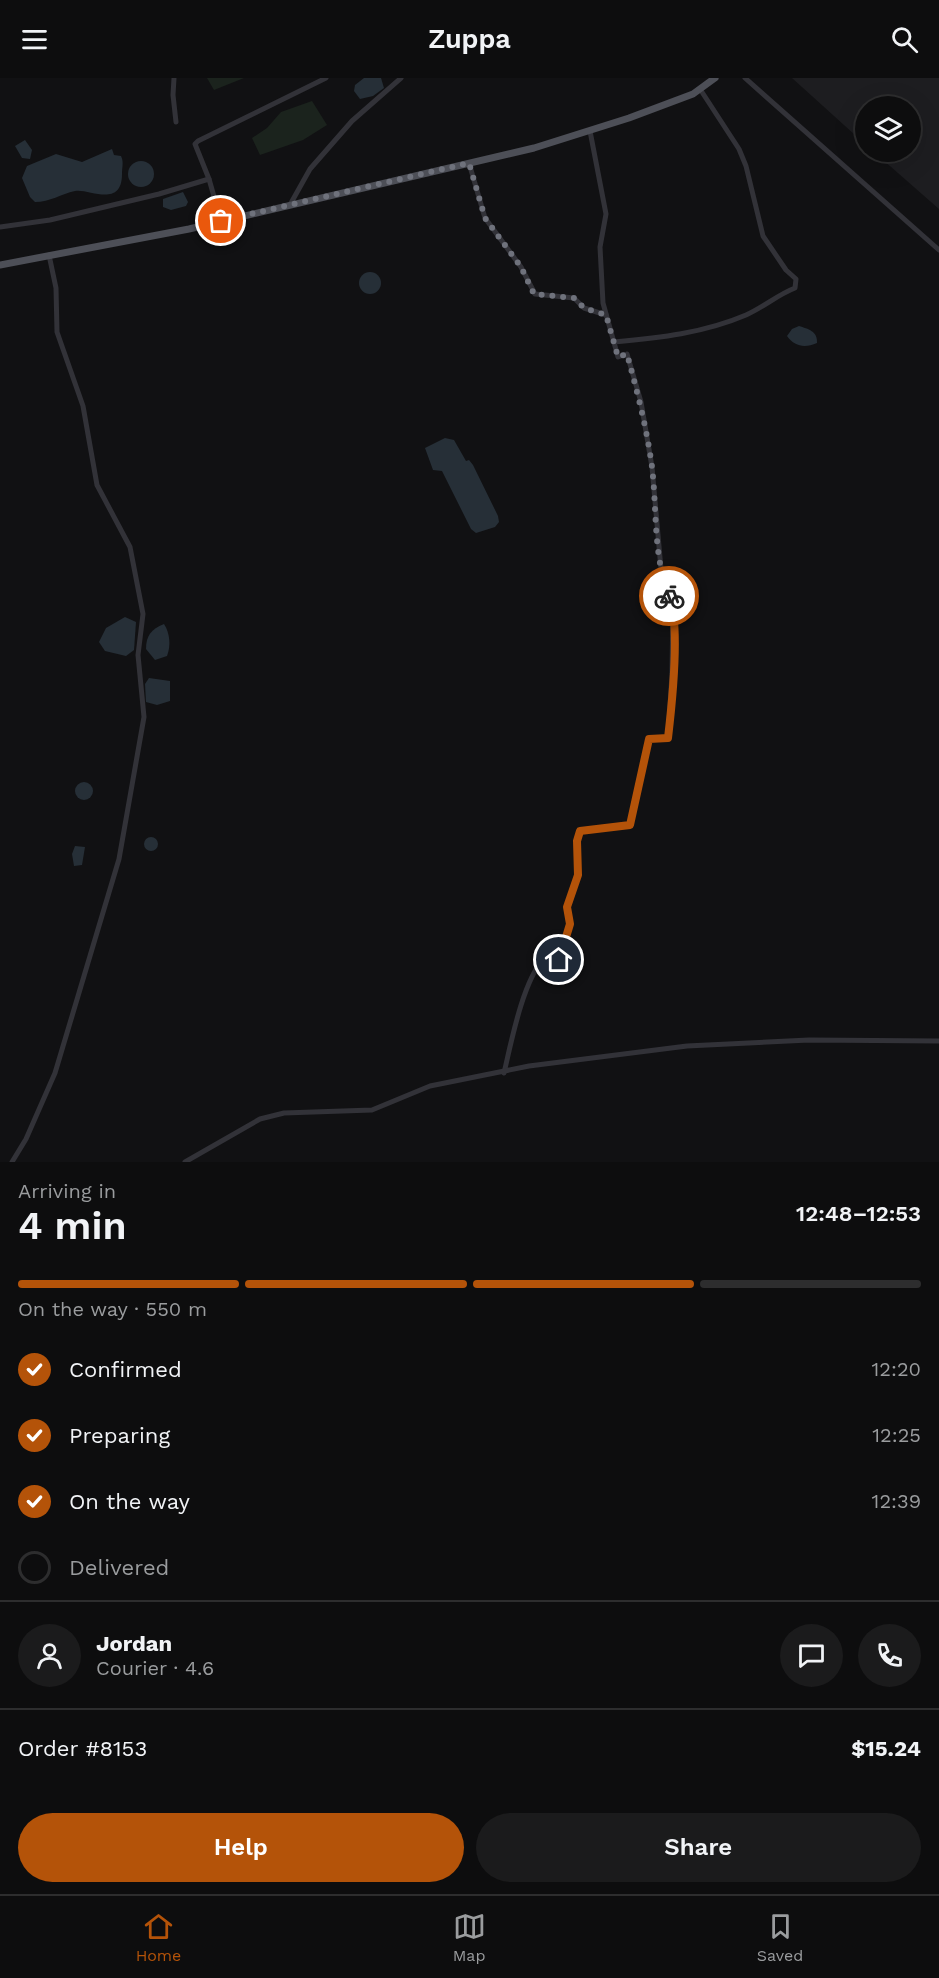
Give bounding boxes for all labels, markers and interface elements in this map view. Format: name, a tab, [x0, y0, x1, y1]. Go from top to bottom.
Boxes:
icon: menu	[18, 23, 51, 56]
text: Zuppa	[428, 23, 511, 55]
icon: search	[888, 23, 921, 56]
map controls	[855, 96, 921, 162]
button: layers	[855, 96, 921, 162]
pin	[195, 195, 246, 246]
icon: bag	[204, 204, 237, 237]
courier	[639, 566, 699, 626]
icon: bike	[653, 580, 686, 613]
pin	[533, 934, 584, 985]
icon: home	[542, 943, 575, 976]
text: Arriving in	[18, 1179, 116, 1203]
text: 12:48–12:53	[796, 1201, 921, 1226]
text: 4 min	[18, 1203, 127, 1248]
text: On the way · 550 m	[18, 1297, 207, 1321]
icon: check	[18, 1353, 51, 1386]
text: Confirmed	[69, 1357, 182, 1382]
text: 12:20	[872, 1357, 921, 1381]
icon: check	[18, 1419, 51, 1452]
text: Preparing	[69, 1423, 170, 1448]
text: 12:25	[872, 1423, 921, 1447]
icon: check	[18, 1485, 51, 1518]
text: On the way	[69, 1489, 190, 1514]
text: 12:39	[872, 1489, 921, 1513]
text: Delivered	[69, 1555, 169, 1580]
button: person	[18, 1624, 81, 1687]
button: chat	[780, 1624, 843, 1687]
button: phone	[858, 1624, 921, 1687]
text: Jordan	[96, 1631, 172, 1656]
text: Courier · 4.6	[96, 1656, 214, 1680]
text: Order #8153	[18, 1736, 147, 1761]
text: $15.24	[851, 1736, 921, 1761]
button: Help	[18, 1813, 464, 1882]
button: Share	[476, 1813, 921, 1882]
tab: Home	[136, 1910, 181, 1965]
tab: Map	[453, 1910, 486, 1965]
tab: Saved	[757, 1910, 803, 1965]

